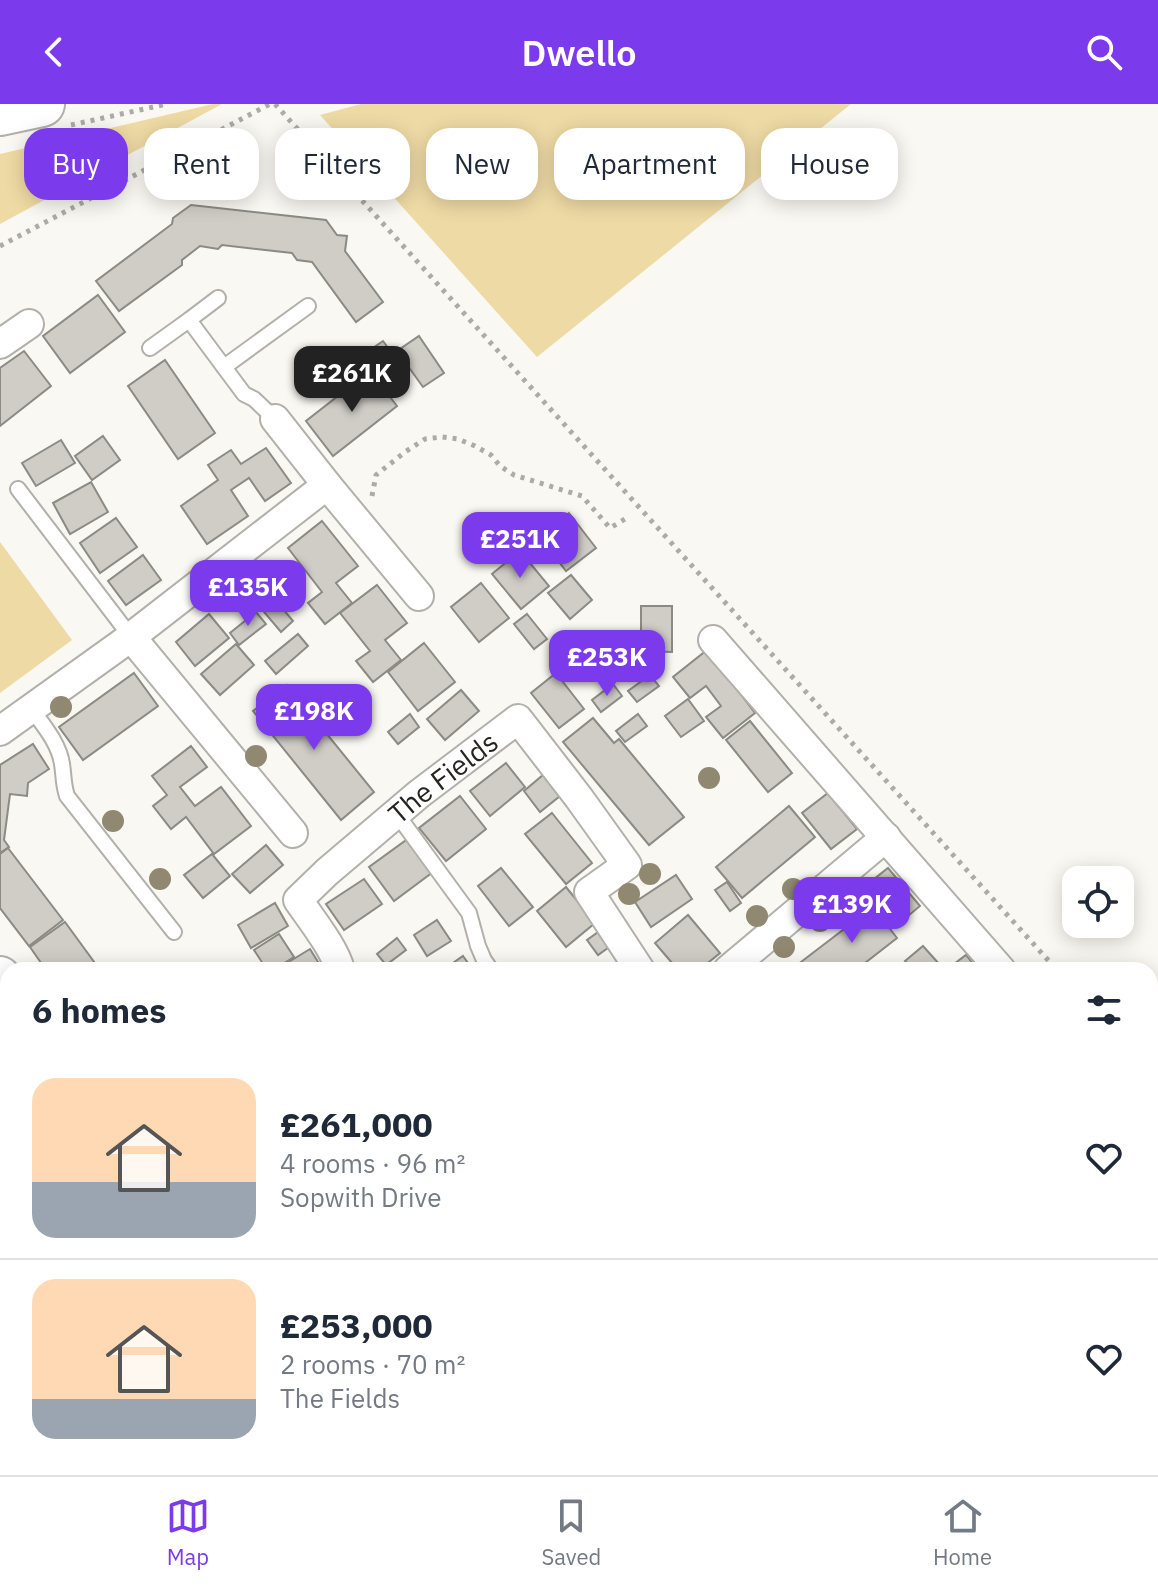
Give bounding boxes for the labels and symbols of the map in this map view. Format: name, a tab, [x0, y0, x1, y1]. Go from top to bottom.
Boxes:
pin: £261K	[296, 346, 408, 414]
pin: £251K	[464, 512, 576, 580]
pin: £135K	[192, 560, 304, 628]
pin: £253K	[551, 630, 663, 698]
pin: £198K	[258, 684, 370, 752]
street label: The Fields	[380, 723, 505, 831]
pin: £139K	[796, 877, 908, 945]

